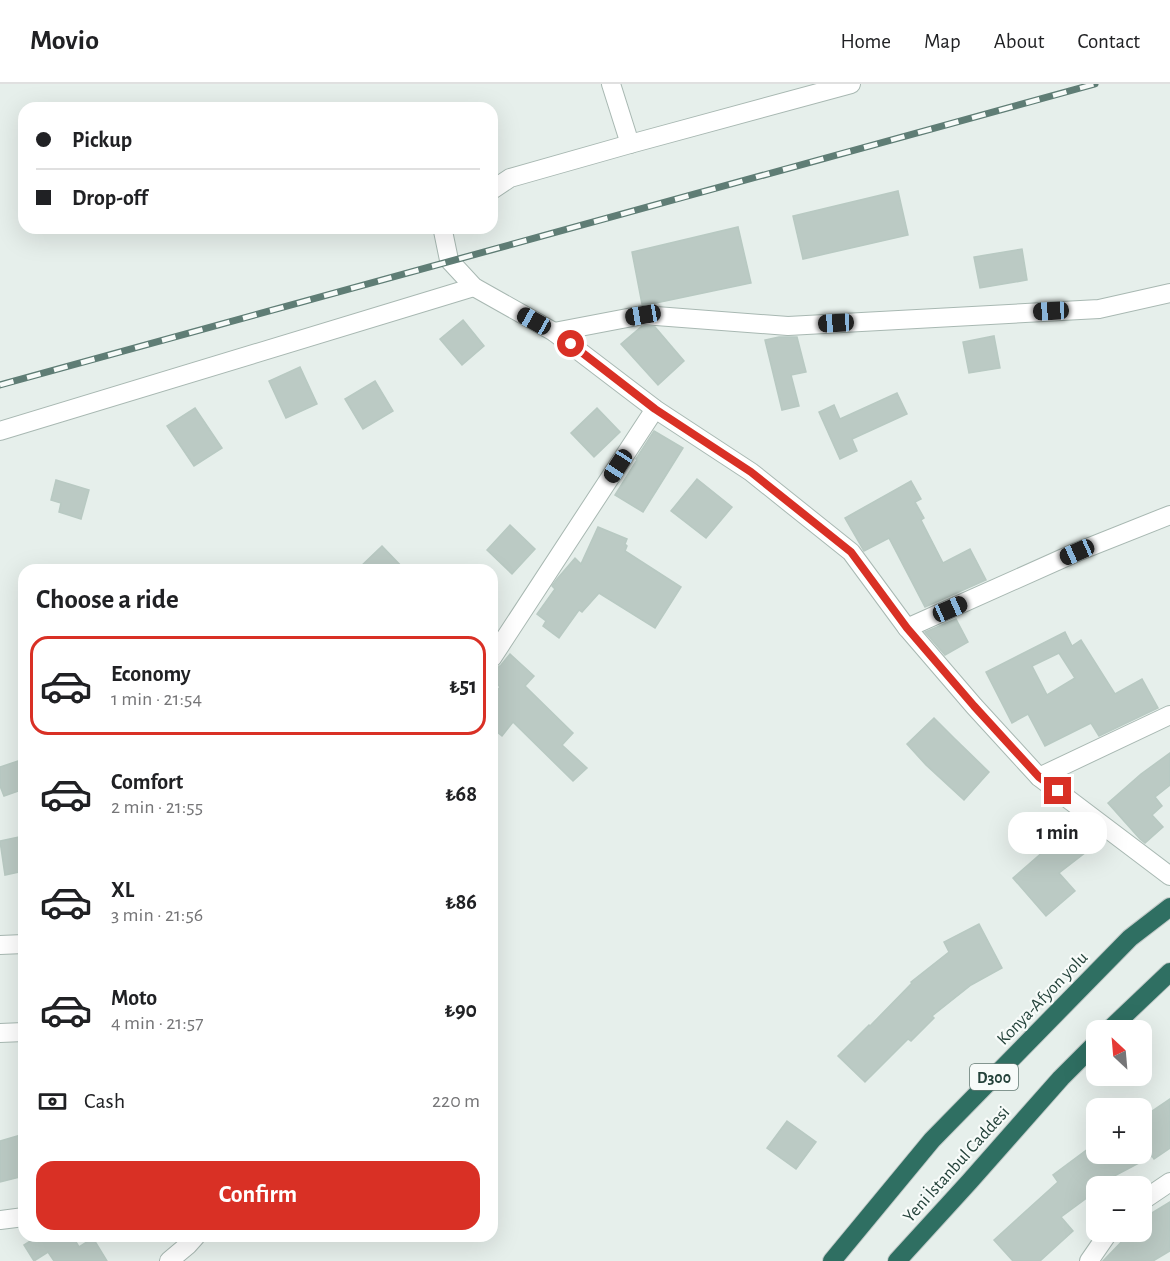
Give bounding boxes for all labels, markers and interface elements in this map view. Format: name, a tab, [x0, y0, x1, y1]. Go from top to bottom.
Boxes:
text: Movio	[30, 27, 99, 55]
text: Home	[840, 31, 891, 52]
text: Map	[924, 31, 961, 52]
text: About	[994, 31, 1044, 52]
text: Contact	[1077, 31, 1140, 52]
text: Pickup	[72, 129, 132, 151]
text: Drop-off	[72, 187, 148, 209]
car	[1033, 301, 1069, 321]
car	[624, 303, 662, 327]
car	[514, 304, 554, 338]
car	[818, 313, 854, 333]
route start	[557, 330, 584, 357]
car	[601, 446, 635, 486]
car	[1057, 536, 1097, 568]
text: Choose a ride	[36, 586, 179, 613]
car	[930, 593, 970, 625]
icon: car	[39, 659, 93, 713]
text: Economy	[111, 663, 191, 685]
text: ₺51	[449, 675, 477, 697]
text: 1 min · 21:54	[111, 689, 202, 709]
icon: car	[39, 767, 93, 821]
text: Comfort	[111, 771, 183, 793]
route end	[1044, 777, 1071, 804]
text: ₺68	[445, 783, 477, 805]
text: 2 min · 21:55	[111, 797, 203, 817]
callout: 1 min	[1008, 812, 1108, 854]
text: 1 min	[1036, 823, 1079, 843]
icon: car	[39, 875, 93, 929]
text: XL	[111, 879, 134, 901]
text: ₺86	[445, 891, 477, 913]
text: 3 min · 21:56	[111, 905, 203, 925]
street label: Konya-Afyon yolu	[994, 949, 1091, 1049]
icon: car	[39, 983, 93, 1037]
text: Moto	[111, 987, 157, 1009]
text: ₺90	[445, 999, 477, 1021]
text: 4 min · 21:57	[111, 1013, 204, 1033]
north arrow	[1086, 1020, 1152, 1086]
map controls	[1086, 1020, 1152, 1242]
road number: D300	[970, 1064, 1018, 1090]
icon: cash	[36, 1085, 69, 1118]
text: Cash	[84, 1090, 125, 1112]
text: 220 m	[432, 1091, 480, 1111]
button: +	[1086, 1098, 1152, 1164]
street label: Yeni İstanbul Caddesi	[899, 1102, 1013, 1226]
button: Confirm	[36, 1161, 480, 1230]
button: −	[1086, 1176, 1152, 1242]

